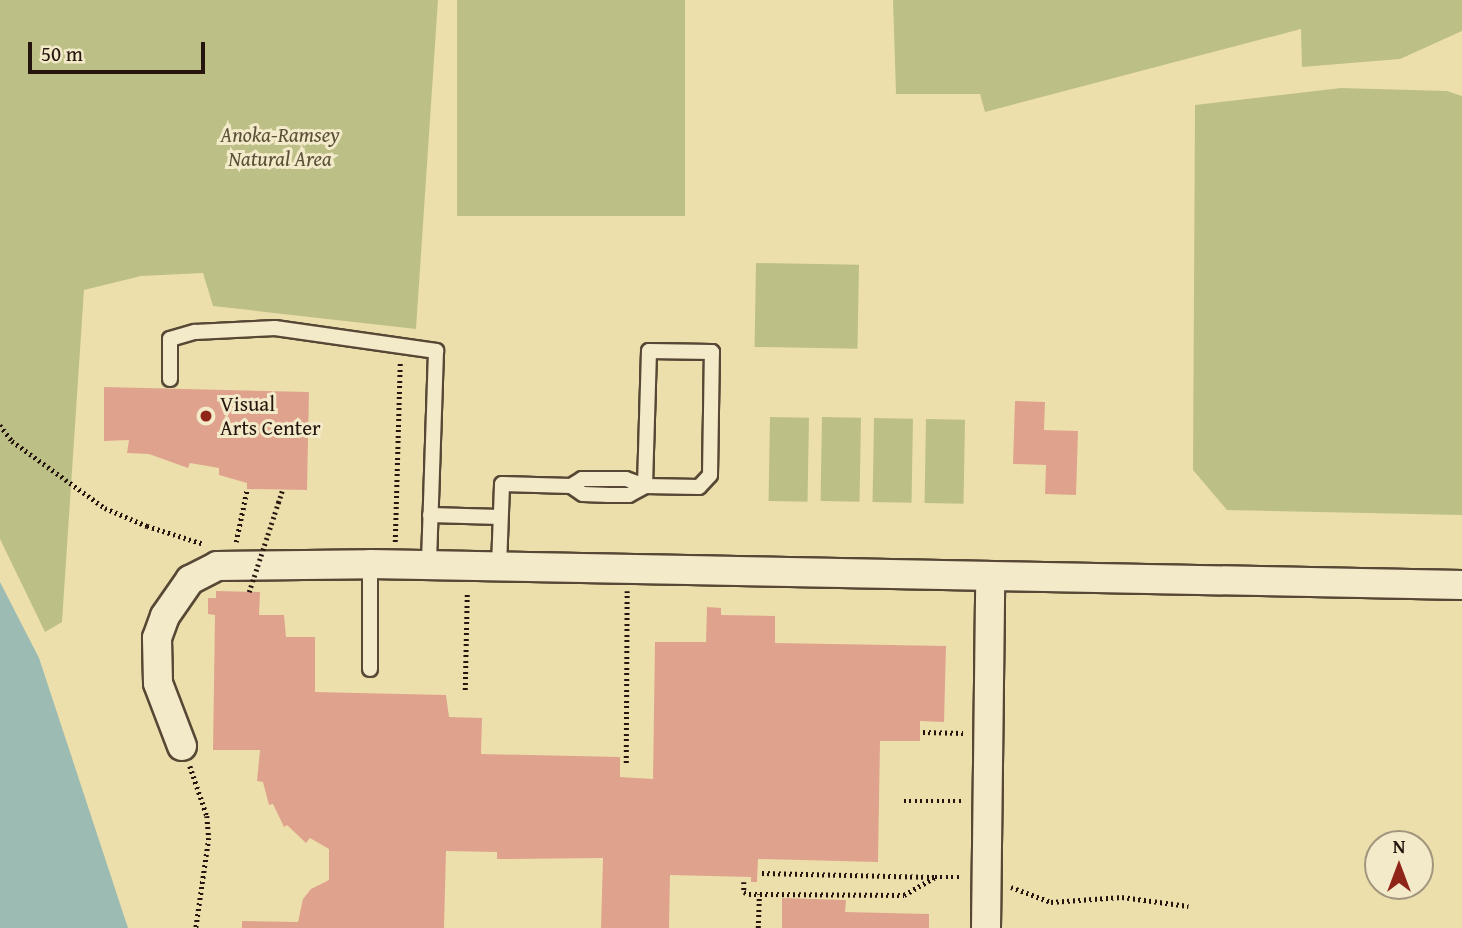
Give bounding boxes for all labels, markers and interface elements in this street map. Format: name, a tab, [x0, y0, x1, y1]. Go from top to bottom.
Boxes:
scale bar	[32, 28, 208, 72]
text: 50 m	[41, 38, 83, 69]
park label: Anoka-Ramsey Natural Area	[220, 122, 340, 172]
place label: Visual Arts Center	[220, 391, 321, 441]
marker: Visual Arts Center	[198, 408, 214, 424]
north arrow	[1364, 830, 1434, 900]
text: N	[1393, 832, 1405, 860]

